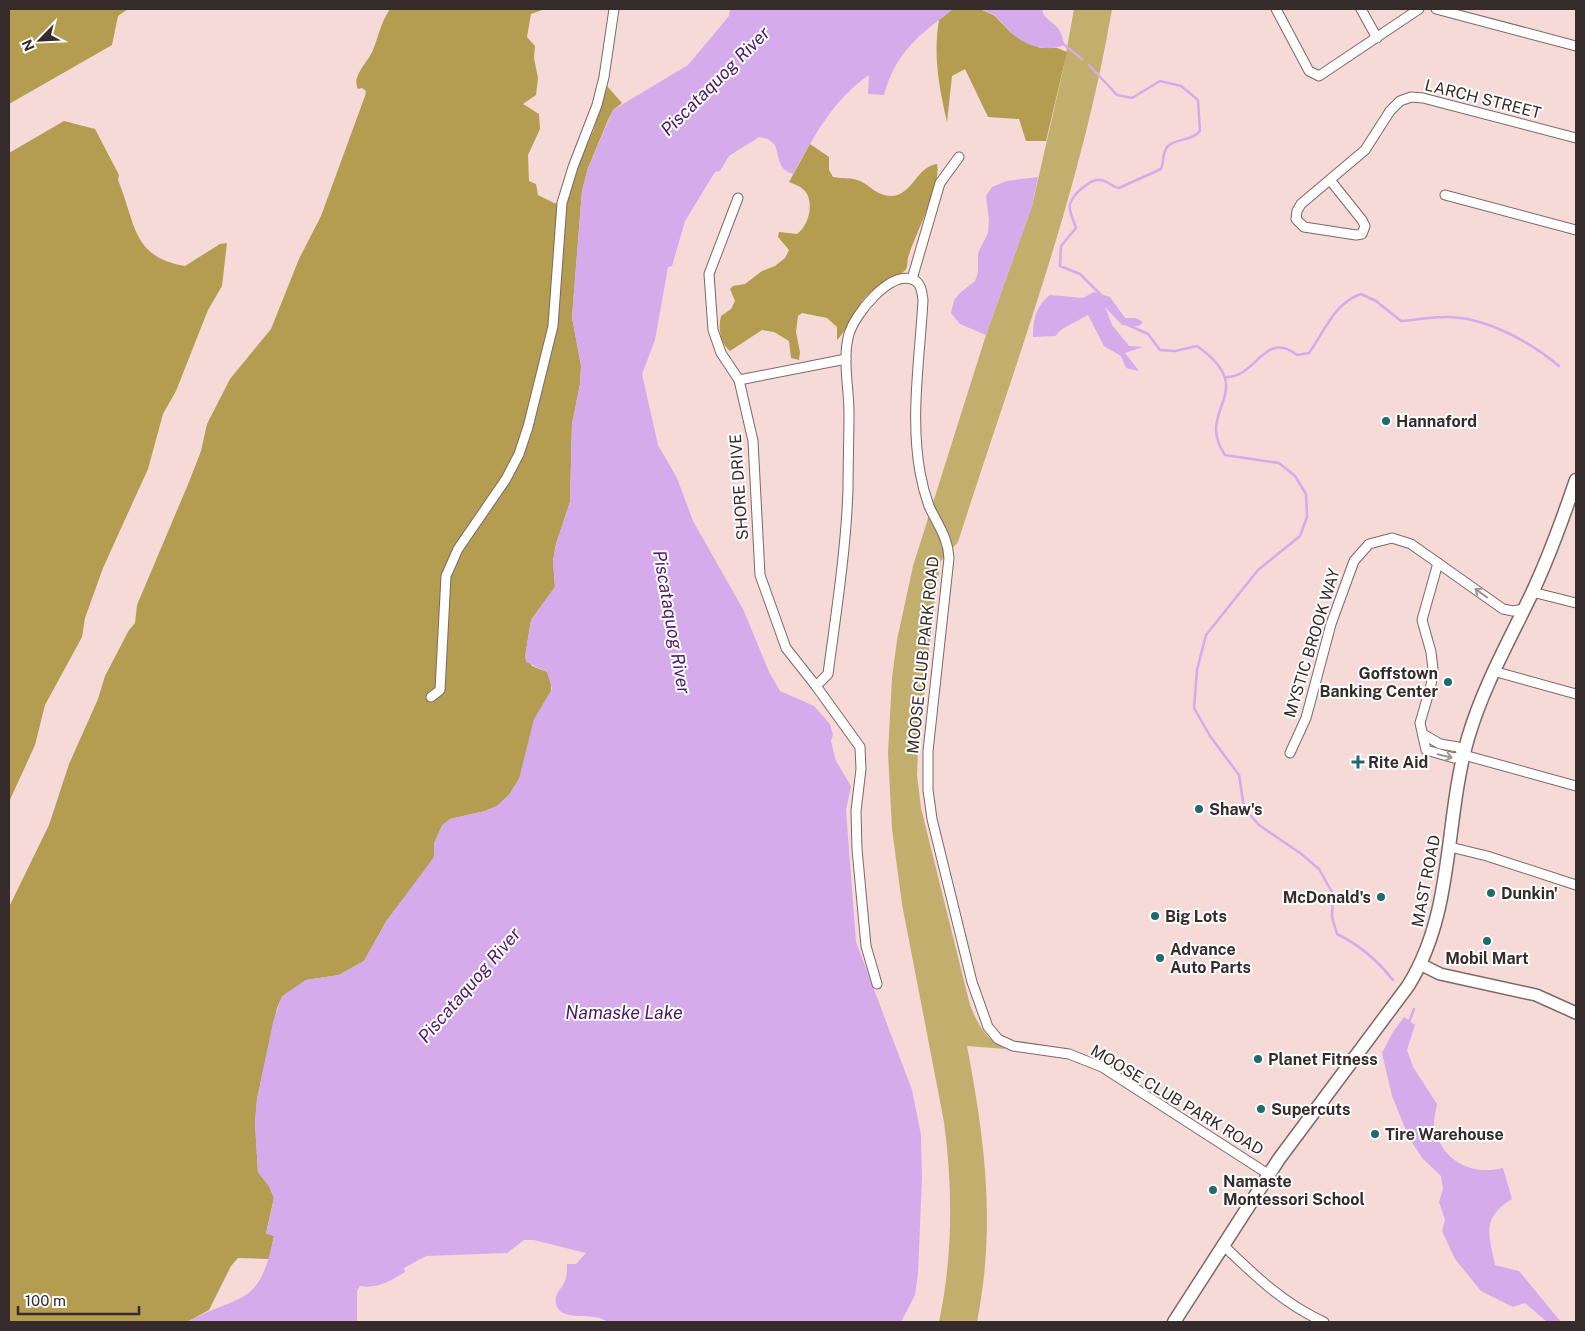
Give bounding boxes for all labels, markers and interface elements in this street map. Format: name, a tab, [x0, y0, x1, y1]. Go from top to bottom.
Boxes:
north arrow	[15, 15, 65, 65]
water label: Piscataquog River	[656, 22, 774, 140]
text: N	[19, 37, 38, 54]
street label: LARCH STREET	[1423, 75, 1544, 123]
place label: Hannaford	[1396, 412, 1477, 431]
marker: Hannaford	[1380, 415, 1392, 427]
street label: SHORE DRIVE	[726, 433, 752, 541]
water label: Piscataquog River	[649, 549, 695, 696]
street label: MOOSE CLUB PARK ROAD	[903, 555, 943, 755]
street label: MYSTIC BROOK WAY	[1280, 566, 1344, 720]
one-way arrow	[1475, 588, 1488, 599]
place label: Goffstown Banking Center	[1320, 664, 1438, 701]
marker: Goffstown Banking Center	[1442, 676, 1454, 688]
one-way arrow	[1437, 752, 1453, 761]
place label: Rite Aid	[1368, 753, 1428, 772]
marker: Rite Aid	[1352, 756, 1364, 768]
place label: Shaw's	[1209, 800, 1263, 819]
marker: Shaw's	[1193, 803, 1205, 815]
street label: MAST ROAD	[1408, 833, 1444, 929]
place label: Dunkin'	[1501, 884, 1558, 903]
marker: Dunkin'	[1485, 887, 1497, 899]
place label: McDonald's	[1283, 888, 1371, 907]
marker: McDonald's	[1375, 891, 1387, 903]
place label: Big Lots	[1165, 907, 1227, 926]
marker: Big Lots	[1149, 910, 1161, 922]
water label: Piscataquog River	[413, 923, 525, 1047]
marker: Mobil Mart	[1481, 935, 1493, 947]
place label: Advance Auto Parts	[1170, 940, 1251, 977]
place label: Mobil Mart	[1445, 949, 1529, 968]
marker: Advance Auto Parts	[1154, 952, 1166, 964]
water label: Namaske Lake	[565, 1002, 683, 1023]
street label: MOOSE CLUB PARK ROAD	[1087, 1041, 1267, 1159]
place label: Planet Fitness	[1268, 1050, 1378, 1069]
marker: Planet Fitness	[1252, 1053, 1264, 1065]
place label: Supercuts	[1271, 1100, 1350, 1119]
marker: Supercuts	[1255, 1103, 1267, 1115]
place label: Tire Warehouse	[1385, 1125, 1504, 1144]
marker: Tire Warehouse	[1369, 1128, 1381, 1140]
place label: Namaste Montessori School	[1223, 1172, 1365, 1209]
marker: Namaste Montessori School	[1207, 1184, 1219, 1196]
scale bar	[18, 1284, 139, 1316]
text: 100 m	[25, 1292, 66, 1309]

